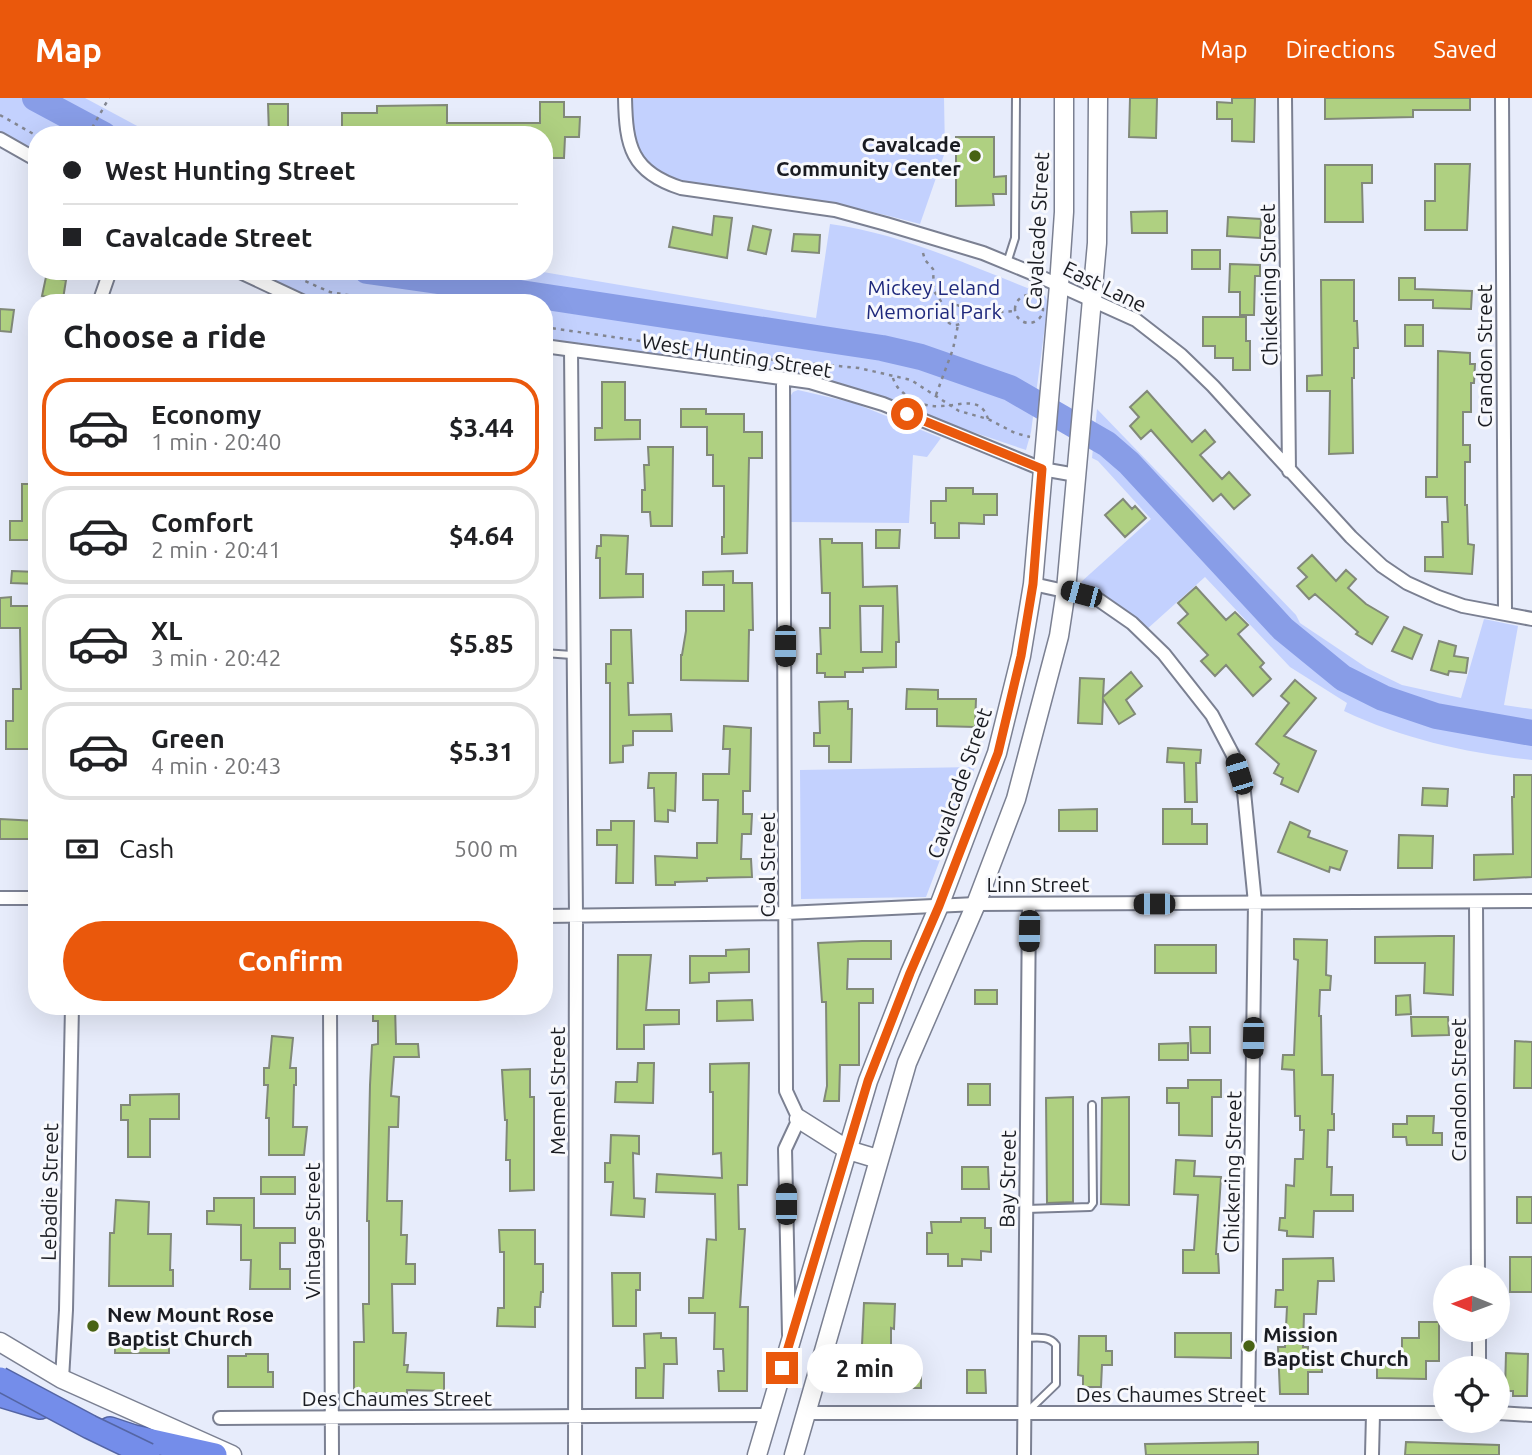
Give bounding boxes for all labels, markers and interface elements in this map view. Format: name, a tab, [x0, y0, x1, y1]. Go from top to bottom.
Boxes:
text: Map	[35, 31, 102, 68]
text: Map	[1200, 36, 1247, 63]
text: Directions	[1285, 36, 1395, 63]
text: Saved	[1433, 36, 1497, 63]
place label: Cavalcade Community Center	[776, 132, 961, 180]
marker: Cavalcade Community Center	[967, 148, 983, 164]
street label: Cavalcade Street	[1021, 151, 1053, 311]
text: West Hunting Street	[105, 156, 355, 185]
street label: Chickering Street	[1255, 204, 1281, 366]
text: Cavalcade Street	[105, 223, 312, 252]
street label: East Lane	[1059, 256, 1151, 316]
park label: Mickey Leland Memorial Park	[866, 275, 1002, 323]
street label: Crandon Street	[1472, 284, 1496, 428]
text: Choose a ride	[63, 318, 266, 354]
street label: West Hunting Street	[640, 328, 834, 382]
icon: car	[67, 396, 130, 459]
route start	[891, 398, 923, 430]
text: Economy	[151, 400, 261, 429]
text: $3.44	[449, 413, 514, 442]
text: 1 min · 20:40	[151, 429, 282, 454]
icon: car	[67, 504, 130, 567]
text: Comfort	[151, 508, 254, 537]
text: $4.64	[449, 521, 514, 550]
text: 2 min · 20:41	[151, 537, 282, 562]
car	[1058, 578, 1105, 610]
icon: car	[67, 612, 130, 675]
text: XL	[151, 616, 182, 645]
car	[775, 625, 796, 667]
text: $5.85	[449, 629, 514, 658]
text: 3 min · 20:42	[151, 645, 282, 670]
street label: Cavalcade Street	[922, 704, 996, 862]
icon: car	[67, 720, 130, 783]
text: Green	[151, 724, 225, 753]
text: $5.31	[449, 737, 514, 766]
car	[1223, 751, 1256, 797]
text: 4 min · 20:43	[151, 753, 282, 778]
street label: Coal Street	[755, 813, 779, 917]
icon: cash	[63, 830, 101, 868]
text: Cash	[119, 834, 174, 863]
text: 500 m	[454, 836, 518, 861]
street label: Linn Street	[986, 872, 1090, 896]
car	[1134, 894, 1176, 915]
car	[1019, 910, 1040, 952]
button: Confirm	[63, 921, 518, 1001]
car	[1243, 1017, 1264, 1059]
street label: Crandon Street	[1446, 1018, 1470, 1162]
street label: Memel Street	[545, 1027, 569, 1155]
street label: Chickering Street	[1219, 1091, 1245, 1253]
street label: Lebadie Street	[36, 1123, 62, 1261]
street label: Bay Street	[994, 1130, 1020, 1228]
street label: Vintage Street	[300, 1162, 324, 1300]
car	[776, 1183, 797, 1225]
north arrow	[1433, 1265, 1510, 1342]
map controls	[1433, 1265, 1510, 1433]
place label: New Mount Rose Baptist Church	[107, 1302, 274, 1350]
marker: New Mount Rose Baptist Church	[85, 1318, 101, 1334]
place label: Mission Baptist Church	[1263, 1322, 1409, 1370]
marker: Mission Baptist Church	[1241, 1338, 1257, 1354]
callout: 2 min	[806, 1344, 922, 1392]
route end	[766, 1352, 798, 1384]
text: 2 min	[836, 1356, 894, 1381]
button: locate	[1433, 1356, 1510, 1433]
street label: Des Chaumes Street	[1076, 1382, 1266, 1406]
street label: Des Chaumes Street	[302, 1386, 492, 1410]

